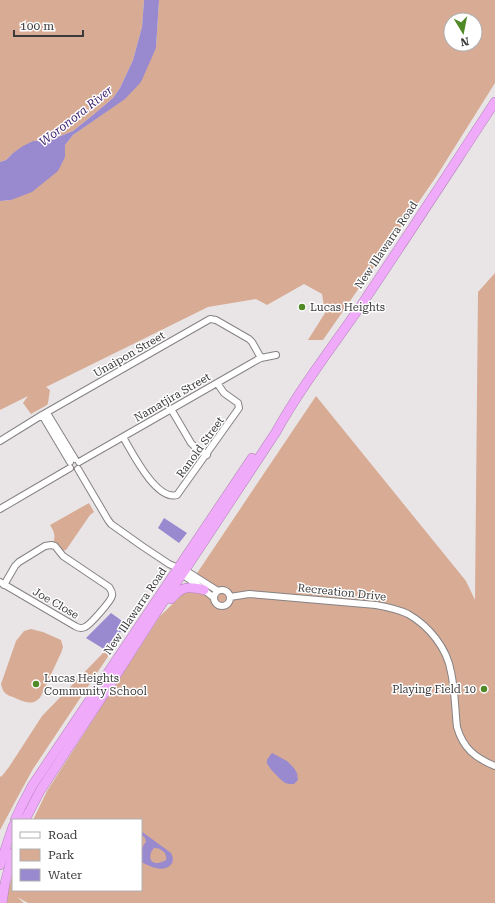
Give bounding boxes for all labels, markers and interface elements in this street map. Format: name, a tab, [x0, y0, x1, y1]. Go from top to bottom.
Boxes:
scale bar	[14, 12, 83, 38]
north arrow	[443, 12, 483, 52]
text: 100 m	[20, 19, 54, 33]
text: N	[459, 34, 470, 49]
water label: Woronora River	[37, 83, 115, 149]
street label: New Illawarra Road	[352, 199, 421, 292]
place label: Lucas Heights	[310, 301, 385, 314]
marker: Lucas Heights	[297, 302, 307, 312]
street label: Unaipon Street	[91, 329, 167, 380]
street label: Namatjira Street	[132, 370, 213, 425]
street label: Ranold Street	[174, 414, 227, 480]
street label: New Illawarra Road	[101, 565, 170, 658]
street label: Recreation Drive	[297, 581, 387, 604]
street label: Joe Close	[30, 585, 81, 622]
place label: Lucas Heights Community School	[44, 672, 147, 698]
marker: Lucas Heights Community School	[31, 679, 41, 689]
place label: Playing Field 10	[392, 683, 476, 696]
marker: Playing Field 10	[479, 684, 489, 694]
legend	[12, 819, 142, 891]
text: Road	[48, 828, 78, 842]
text: Park	[48, 848, 75, 862]
text: Water	[48, 868, 82, 882]

